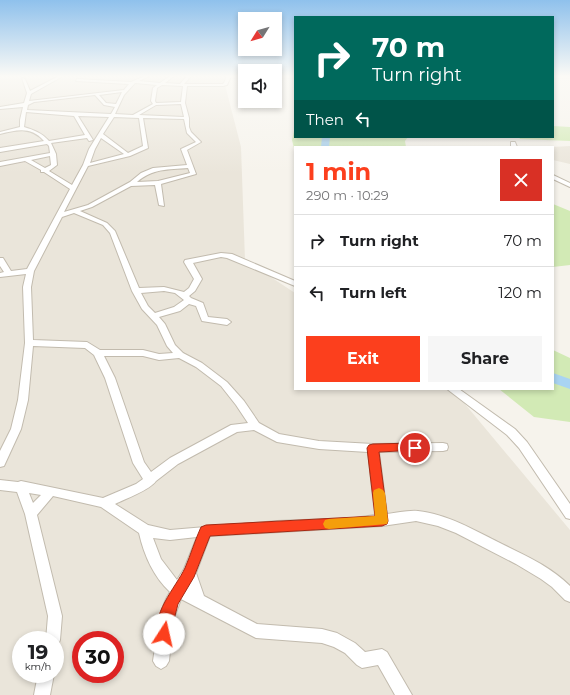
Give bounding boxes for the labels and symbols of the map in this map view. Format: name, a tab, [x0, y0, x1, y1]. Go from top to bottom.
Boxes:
north arrow	[238, 12, 282, 56]
pin	[398, 431, 432, 465]
position arrow	[143, 613, 185, 655]
speed limit sign: 30	[72, 631, 124, 683]

